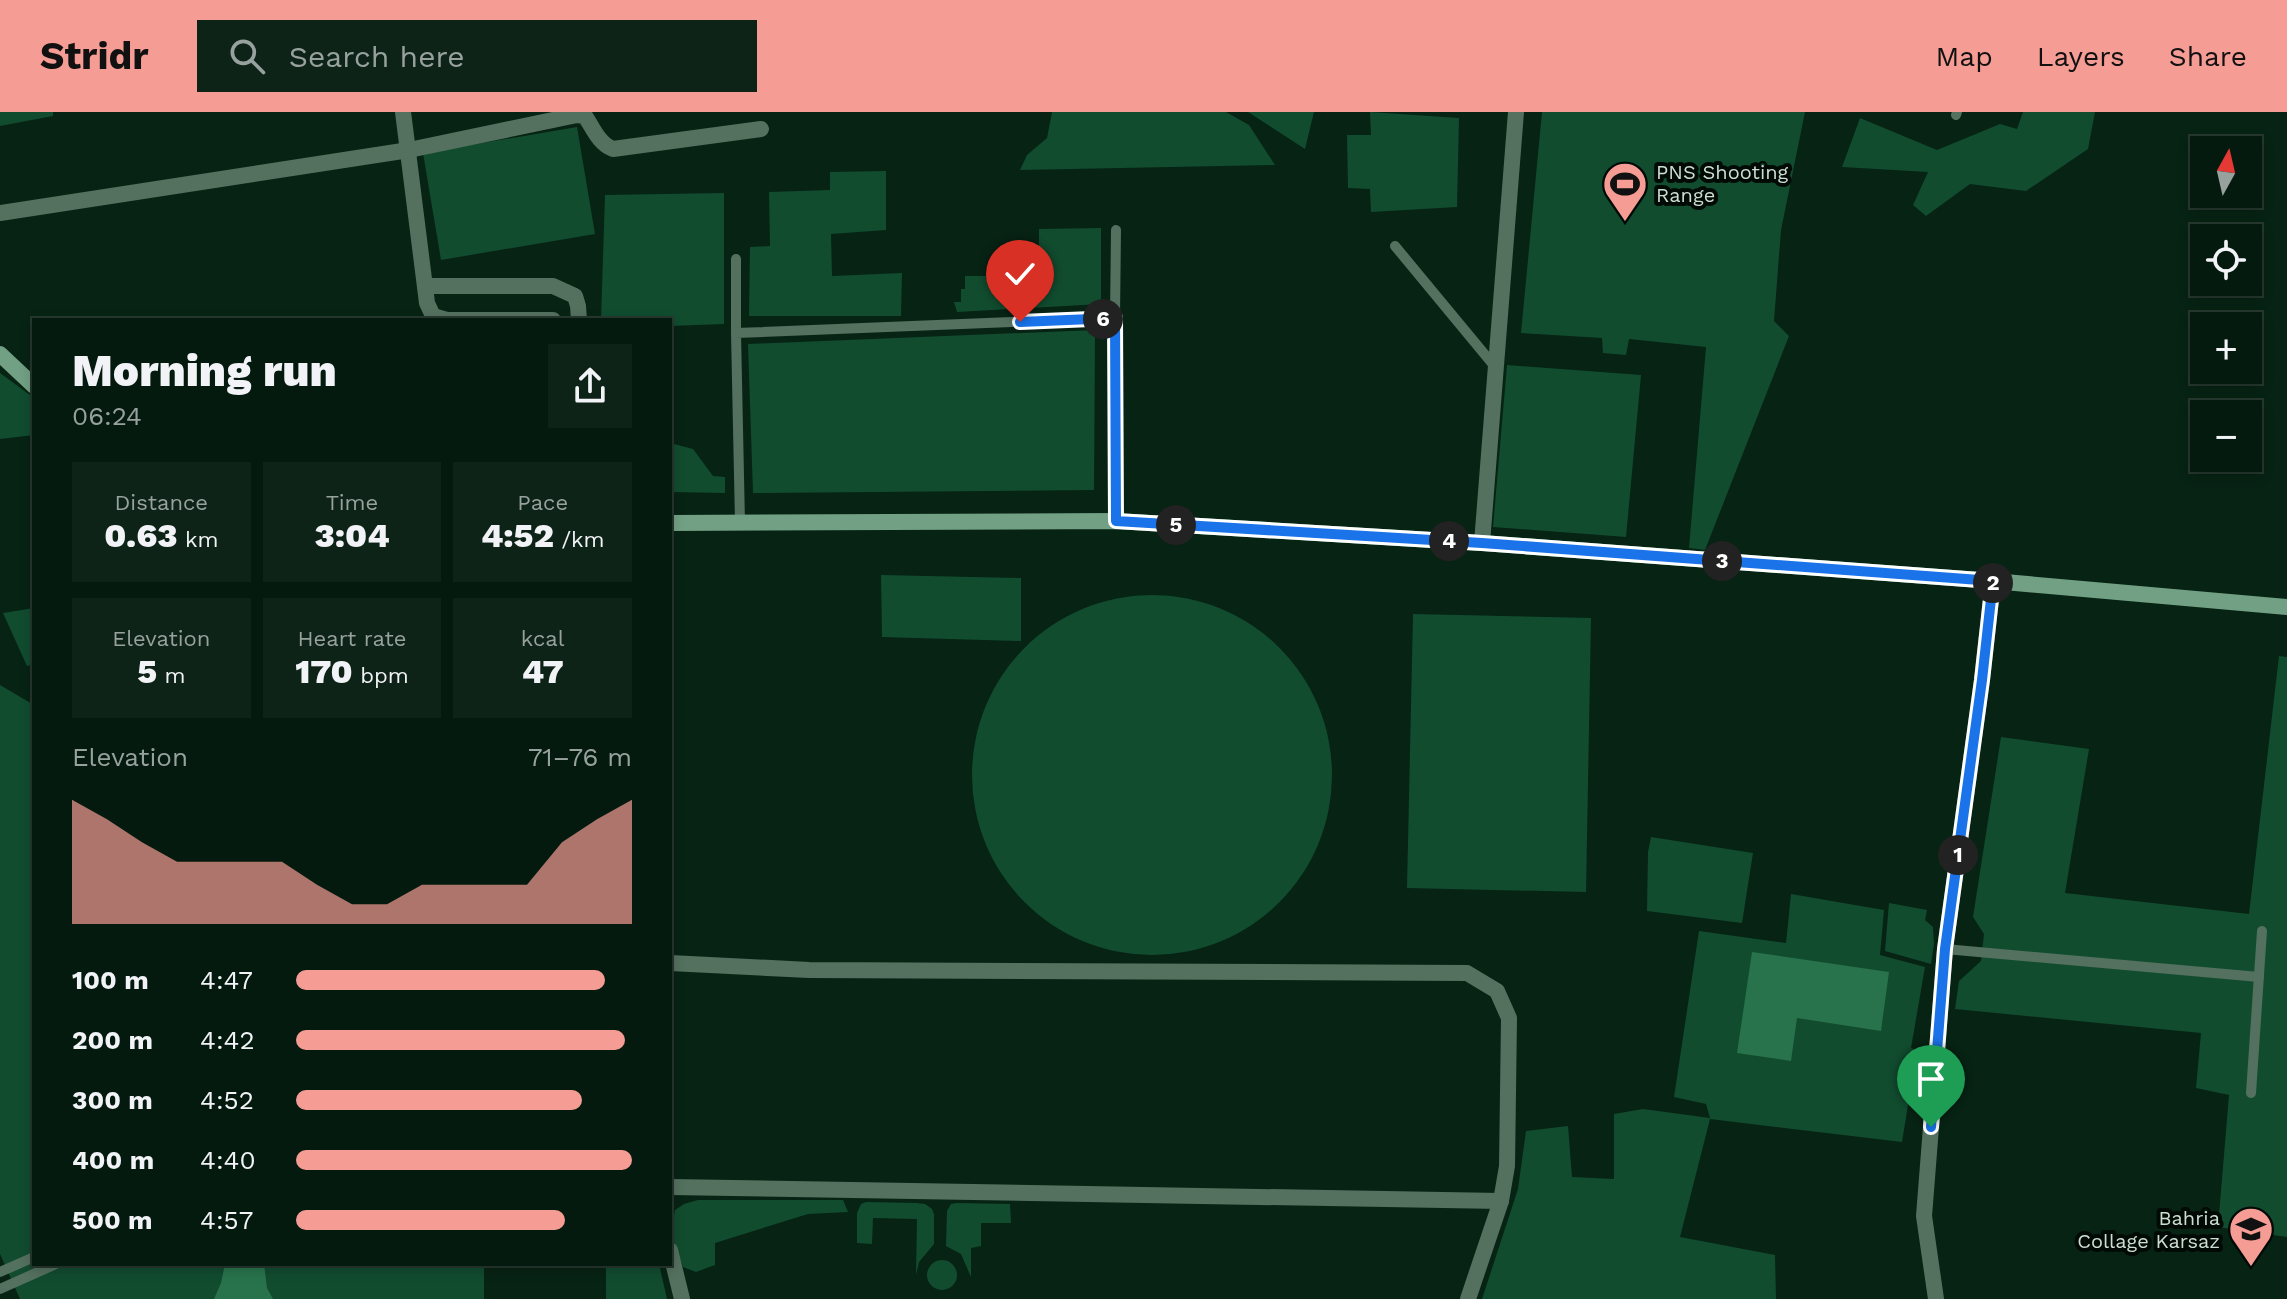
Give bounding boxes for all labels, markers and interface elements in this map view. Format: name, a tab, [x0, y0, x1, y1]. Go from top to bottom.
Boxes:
search box	[197, 20, 757, 92]
text: Stridr	[40, 34, 149, 78]
icon: search	[225, 34, 269, 78]
text: Search here	[289, 39, 465, 74]
text: Map	[1936, 40, 1993, 73]
text: Layers	[2037, 40, 2125, 73]
text: Share	[2169, 40, 2247, 73]
north arrow	[2190, 136, 2262, 208]
map controls	[2190, 136, 2262, 472]
sports icon: PNS Shooting Range	[1601, 160, 1649, 223]
place label: PNS Shooting Range	[1656, 160, 1789, 207]
button: locate	[2190, 224, 2262, 296]
pin	[986, 240, 1054, 322]
icon: check	[998, 252, 1042, 296]
pin: 6	[1083, 299, 1123, 339]
text: 6	[1096, 306, 1110, 331]
button: +	[2190, 312, 2262, 384]
button: share	[548, 344, 632, 428]
text: Morning run	[72, 345, 337, 397]
button: −	[2190, 400, 2262, 472]
text: 06:24	[72, 401, 142, 431]
text: Distance	[115, 490, 208, 515]
text: Time	[326, 490, 378, 515]
text: Pace	[517, 490, 568, 515]
pin: 5	[1156, 505, 1196, 545]
text: 5	[1170, 512, 1182, 537]
text: 0.63	[104, 515, 178, 555]
text: 3:04	[314, 515, 390, 555]
text: 4:52	[481, 515, 554, 555]
pin: 4	[1429, 521, 1469, 561]
text: km	[178, 527, 219, 552]
text: /km	[554, 527, 604, 552]
text: 4	[1442, 528, 1456, 553]
pin: 3	[1702, 541, 1742, 581]
text: 3	[1715, 548, 1729, 573]
pin: 2	[1973, 563, 2013, 603]
text: 2	[1986, 570, 2000, 595]
text: Elevation	[112, 626, 210, 651]
text: Heart rate	[298, 626, 406, 651]
text: kcal	[521, 626, 564, 651]
text: 5	[137, 651, 157, 691]
text: 170	[295, 651, 353, 691]
text: 47	[522, 651, 564, 691]
text: m	[157, 663, 185, 688]
text: bpm	[353, 663, 409, 688]
text: Elevation	[72, 742, 188, 772]
text: 71–76 m	[528, 742, 632, 772]
pin: 1	[1938, 835, 1978, 875]
text: 1	[1953, 842, 1963, 867]
text: 100 m	[72, 965, 149, 995]
text: 4:47	[200, 965, 253, 995]
text: 200 m	[72, 1025, 153, 1055]
text: 4:42	[200, 1025, 255, 1055]
pin	[1897, 1045, 1965, 1127]
icon: arrive	[1909, 1057, 1953, 1101]
text: 300 m	[72, 1085, 153, 1115]
text: 4:52	[200, 1085, 254, 1115]
text: 400 m	[72, 1145, 154, 1175]
text: 4:40	[200, 1145, 256, 1175]
text: 500 m	[72, 1205, 153, 1235]
text: 4:57	[200, 1205, 253, 1235]
school or university icon: Bahria Collage Karsaz	[2227, 1205, 2275, 1268]
place label: Bahria Collage Karsaz	[2077, 1206, 2220, 1253]

